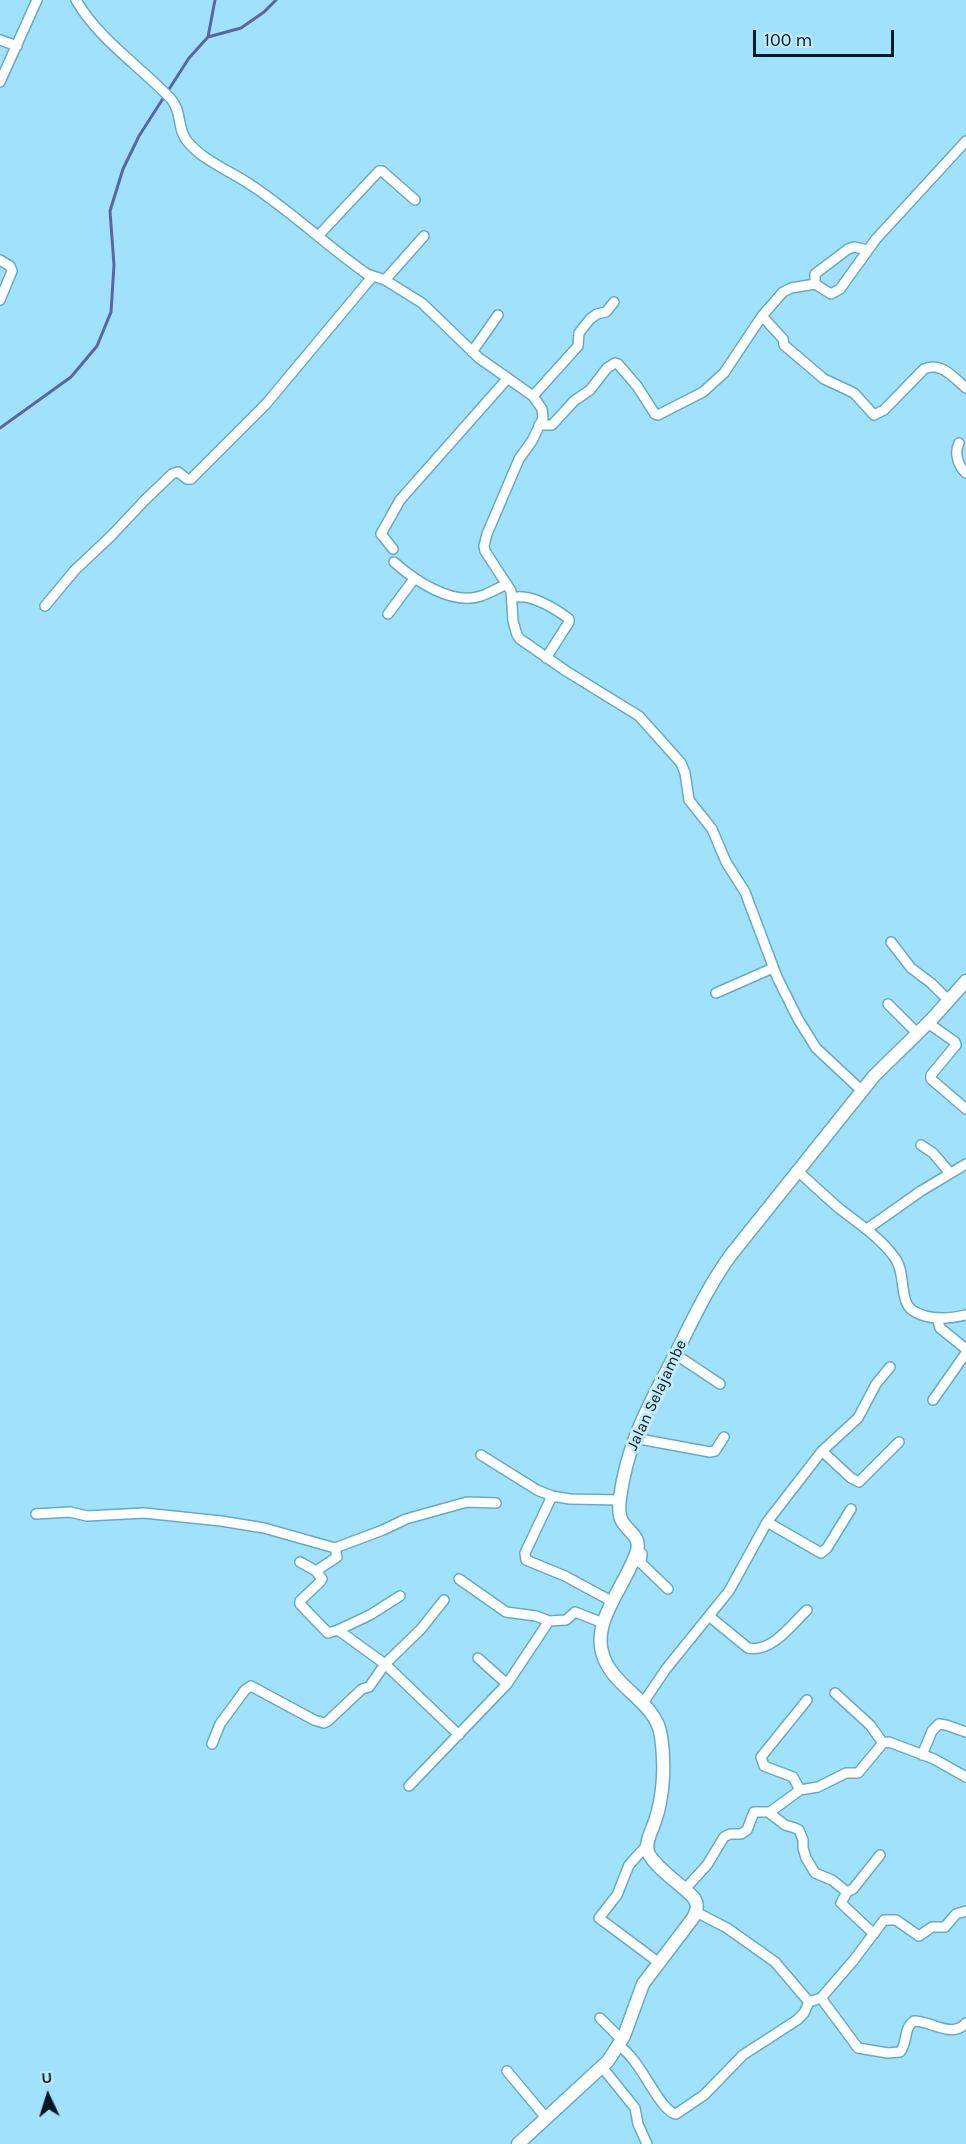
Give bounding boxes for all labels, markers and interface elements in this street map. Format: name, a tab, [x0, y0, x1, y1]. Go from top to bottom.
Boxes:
scale bar	[756, 18, 897, 56]
text: 100 m	[764, 29, 812, 51]
street label: Jalan Selajambe	[623, 1337, 691, 1453]
north arrow	[18, 2066, 78, 2126]
text: U	[41, 2068, 53, 2087]

